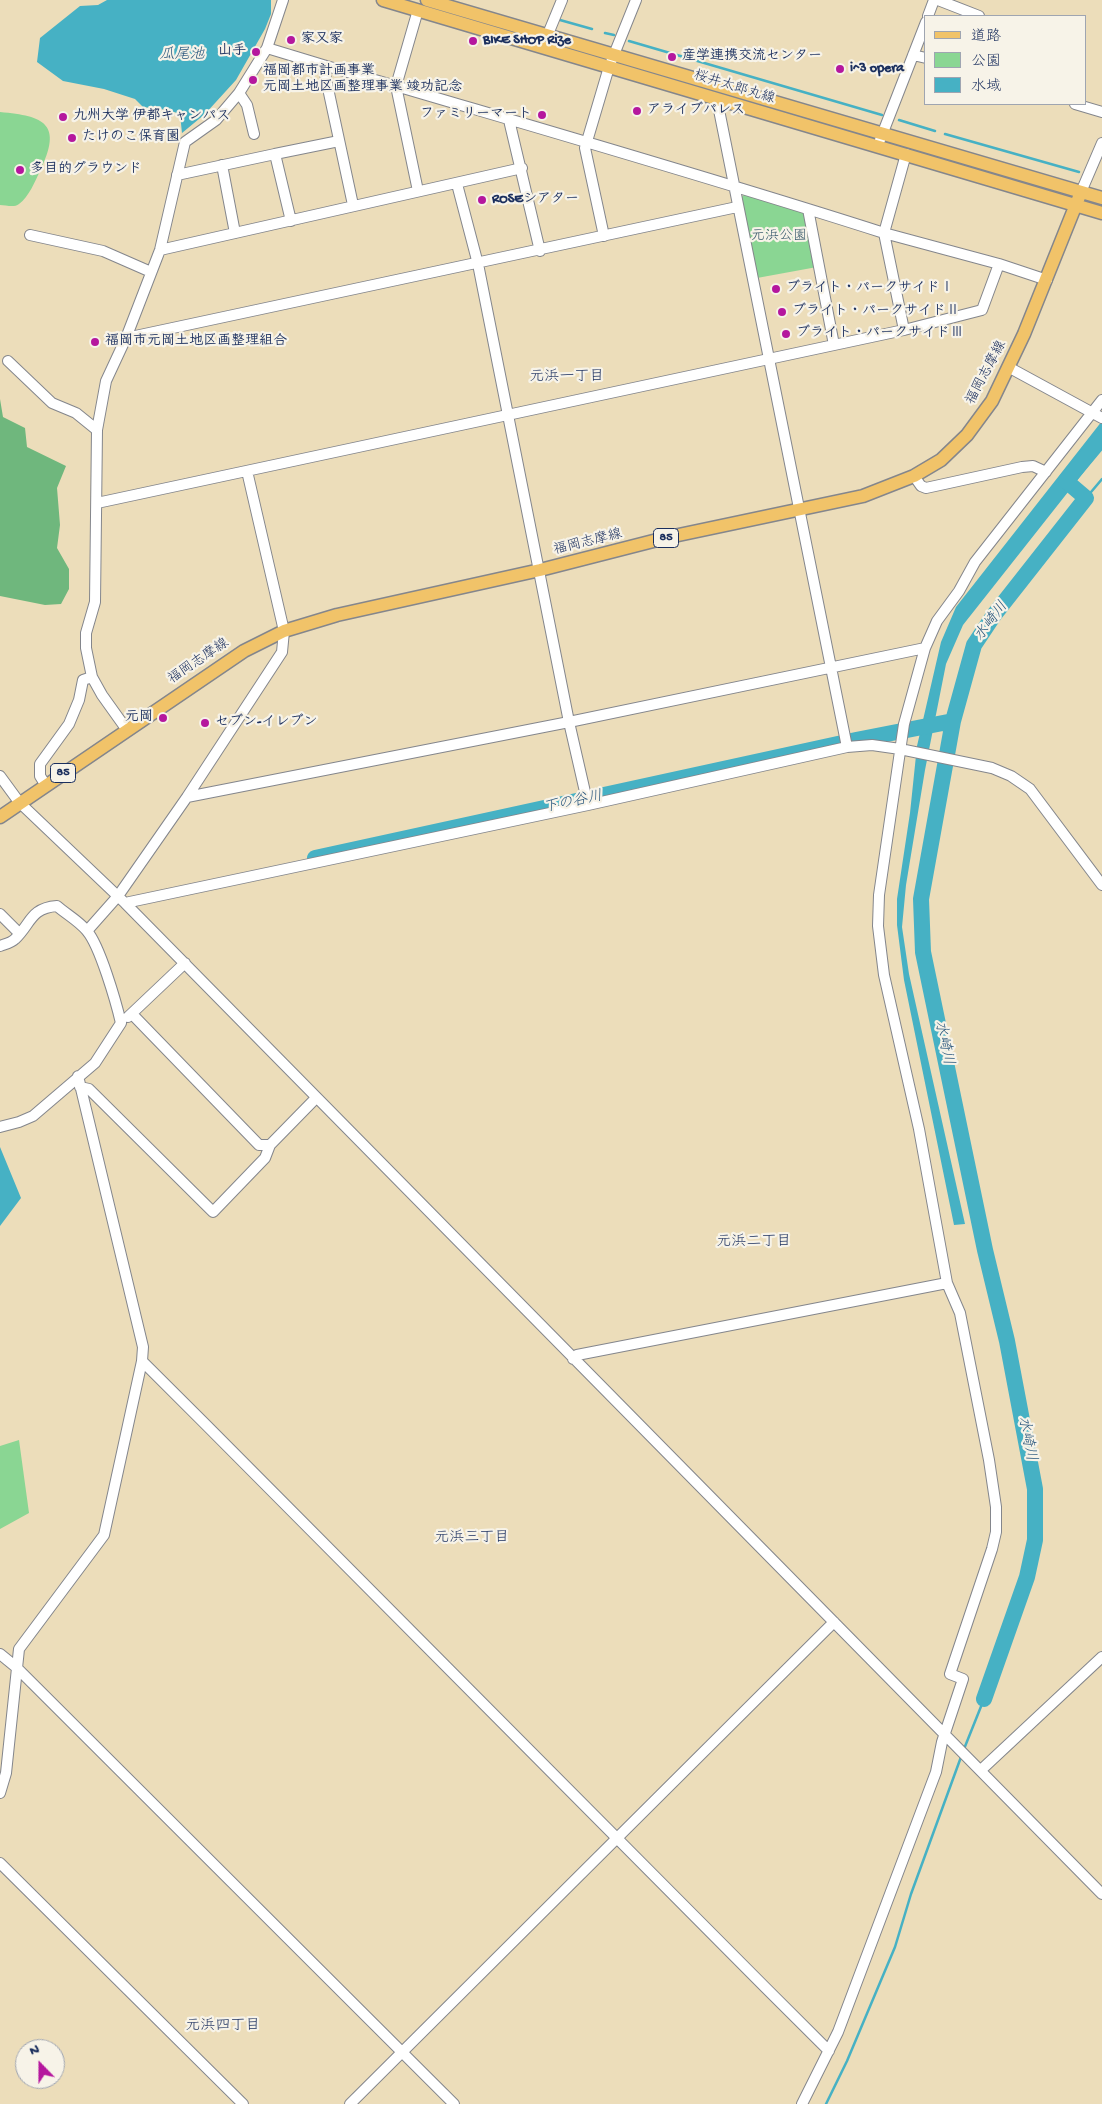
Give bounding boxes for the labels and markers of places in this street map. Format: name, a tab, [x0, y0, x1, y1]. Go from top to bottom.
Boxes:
place label: 家又家	[301, 32, 343, 48]
place label: BIKE SHOP Rize	[483, 33, 571, 49]
marker: 家又家	[285, 34, 297, 46]
marker: BIKE SHOP Rize	[467, 35, 479, 47]
place label: 山手	[218, 44, 246, 60]
marker: 山手	[250, 46, 262, 58]
place label: 産学連携交流センター	[682, 49, 822, 65]
marker: 産学連携交流センター	[666, 51, 678, 63]
place label: i^3 opera	[850, 61, 904, 77]
marker: i^3 opera	[834, 63, 846, 75]
place label: 福岡都市計画事業 元岡土地区画整理事業 竣功記念	[263, 64, 462, 96]
marker: 福岡都市計画事業 元岡土地区画整理事業 竣功記念	[247, 74, 259, 86]
place label: アライブパレス	[647, 103, 745, 119]
marker: アライブパレス	[631, 105, 643, 117]
place label: ファミリーマート	[420, 107, 532, 123]
place label: 九州大学 伊都キャンパス	[73, 109, 230, 125]
marker: ファミリーマート	[536, 109, 548, 121]
marker: 九州大学 伊都キャンパス	[57, 111, 69, 123]
place label: たけのこ保育園	[82, 130, 180, 146]
marker: たけのこ保育園	[66, 132, 78, 144]
place label: 多目的グラウンド	[30, 162, 142, 178]
marker: 多目的グラウンド	[14, 164, 26, 176]
place label: ROSEシアター	[492, 192, 579, 208]
marker: ROSEシアター	[476, 194, 488, 206]
place label: ブライト・パークサイドⅠ	[786, 281, 954, 297]
marker: ブライト・パークサイドⅠ	[770, 283, 782, 295]
place label: ブライト・パークサイドⅡ	[792, 304, 960, 320]
marker: ブライト・パークサイドⅡ	[776, 306, 788, 318]
place label: ブライト・パークサイドⅢ	[796, 326, 964, 342]
marker: ブライト・パークサイドⅢ	[780, 328, 792, 340]
place label: 福岡市元岡土地区画整理組合	[105, 334, 287, 350]
marker: 福岡市元岡土地区画整理組合	[89, 336, 101, 348]
place label: 元岡	[125, 710, 153, 726]
marker: 元岡	[157, 712, 169, 724]
place label: セブン-イレブン	[215, 715, 317, 731]
marker: セブン-イレブン	[199, 717, 211, 729]

